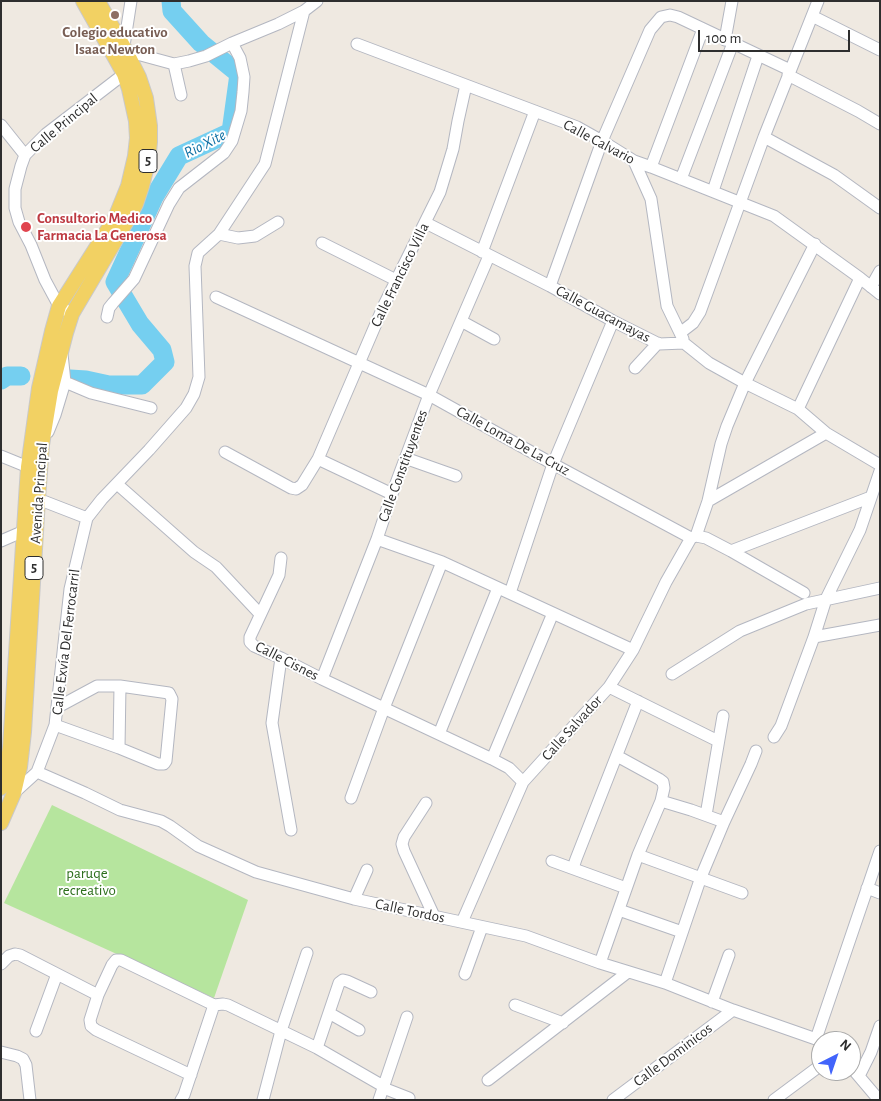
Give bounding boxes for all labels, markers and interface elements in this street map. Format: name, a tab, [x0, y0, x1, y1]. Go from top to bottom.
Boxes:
marker: Colegio educativo Isaac Newton	[109, 9, 121, 21]
scale bar	[701, 20, 854, 52]
place label: Colegio educativo Isaac Newton	[62, 23, 168, 58]
text: 100 m	[706, 31, 741, 46]
street label: Calle Principal	[26, 89, 102, 157]
street label: Calle Calvario	[560, 116, 638, 168]
water label: Rio Xite	[181, 125, 229, 163]
road number: 5	[139, 150, 157, 172]
place label: Consultorio Medico Farmacia La Generosa	[37, 209, 167, 244]
marker: Consultorio Medico Farmacia La Generosa	[19, 220, 33, 234]
street label: Calle Francisco Villa	[367, 220, 433, 330]
street label: Calle Guacamayas	[553, 282, 653, 346]
street label: Calle Loma De La Cruz	[453, 402, 573, 480]
street label: Calle Constituyentes	[374, 407, 432, 525]
street label: Avenida Principal	[26, 442, 52, 544]
road number: 5	[25, 556, 43, 580]
street label: Calle Exvía Del Ferrocarril	[48, 568, 84, 716]
street label: Calle Cisnes	[252, 637, 322, 685]
street label: Calle Salvador	[538, 692, 606, 764]
park label: paruqe recreativo	[58, 864, 116, 899]
street label: Calle Tordos	[374, 895, 446, 927]
street label: Calle Dominicos	[630, 1019, 716, 1091]
north arrow	[811, 1031, 861, 1081]
text: N	[837, 1037, 853, 1054]

